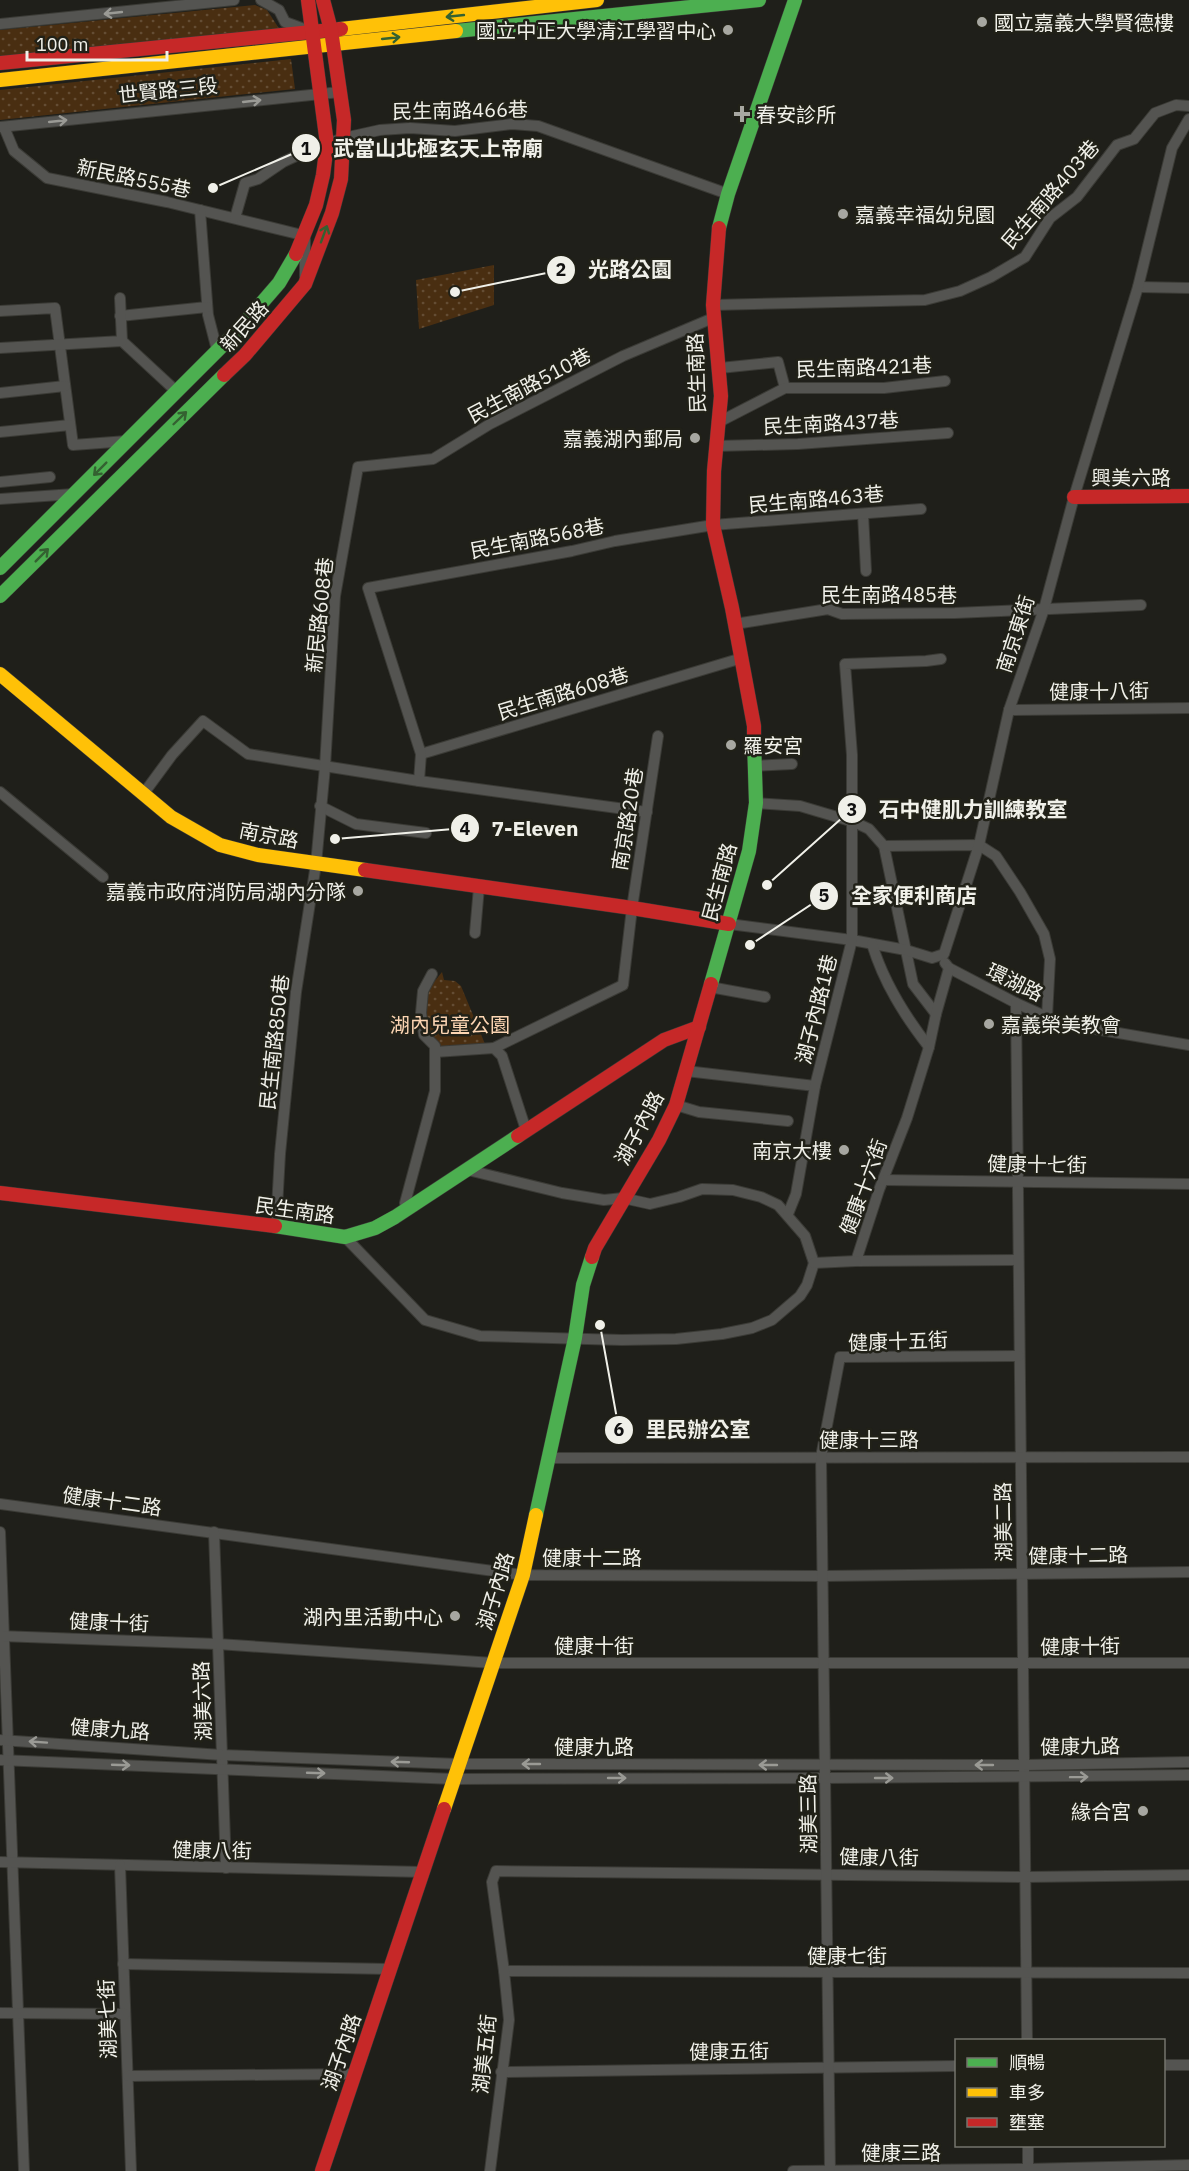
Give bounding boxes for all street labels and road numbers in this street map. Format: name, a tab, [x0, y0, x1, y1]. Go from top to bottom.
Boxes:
street label: 世賢路三段	[117, 71, 219, 109]
street label: 民生南路466巷	[392, 95, 528, 125]
street label: 民生南路403巷	[995, 134, 1105, 254]
street label: 新民路555巷	[74, 153, 194, 203]
street label: 新民路	[214, 295, 274, 357]
street label: 民生南路	[681, 333, 711, 413]
street label: 民生南路510巷	[463, 341, 595, 429]
street label: 民生南路421巷	[796, 351, 932, 383]
street label: 民生南路437巷	[762, 406, 900, 440]
street label: 興美六路	[1091, 464, 1171, 491]
street label: 民生南路463巷	[747, 480, 885, 518]
street label: 民生南路568巷	[468, 512, 606, 564]
street label: 新民路608巷	[300, 556, 338, 674]
street label: 民生南路485巷	[821, 581, 957, 608]
street label: 南京東街	[990, 592, 1040, 676]
street label: 民生南路608巷	[494, 660, 632, 726]
street label: 健康十八街	[1049, 677, 1149, 705]
street label: 南京路20巷	[606, 766, 648, 872]
street label: 南京路	[237, 816, 301, 854]
street label: 民生南路	[696, 840, 742, 924]
street label: 湖子內路1巷	[789, 951, 843, 1067]
street label: 環湖路	[982, 957, 1048, 1007]
street label: 民生南路850巷	[253, 973, 295, 1111]
street label: 湖子內路	[608, 1086, 670, 1170]
street label: 健康十六街	[833, 1135, 893, 1239]
street label: 健康十七街	[987, 1150, 1087, 1178]
street label: 民生南路	[254, 1191, 336, 1229]
street label: 健康十五街	[848, 1326, 948, 1356]
street label: 健康十三路	[819, 1426, 919, 1453]
street label: 健康十二路	[61, 1481, 163, 1521]
street label: 湖美二路	[989, 1482, 1017, 1562]
street label: 健康十二路	[1028, 1541, 1128, 1569]
street label: 健康十二路	[542, 1544, 642, 1571]
street label: 湖子內路	[470, 1549, 520, 1633]
street label: 健康十街	[69, 1607, 149, 1637]
street label: 健康十街	[554, 1632, 634, 1659]
street label: 健康十街	[1040, 1632, 1120, 1660]
street label: 湖美六路	[187, 1661, 217, 1741]
street label: 健康九路	[69, 1713, 151, 1745]
street label: 健康九路	[1040, 1732, 1120, 1760]
street label: 健康九路	[554, 1733, 634, 1760]
street label: 湖美三路	[794, 1774, 822, 1854]
street label: 健康八街	[172, 1836, 252, 1864]
street label: 健康八街	[839, 1843, 919, 1871]
street label: 健康七街	[807, 1942, 887, 1969]
street label: 湖美七街	[92, 1979, 122, 2059]
street label: 湖子內路	[315, 2010, 367, 2094]
street label: 湖美五街	[466, 2013, 502, 2095]
street label: 健康五街	[689, 2037, 769, 2065]
street label: 健康三路	[861, 2139, 941, 2166]

